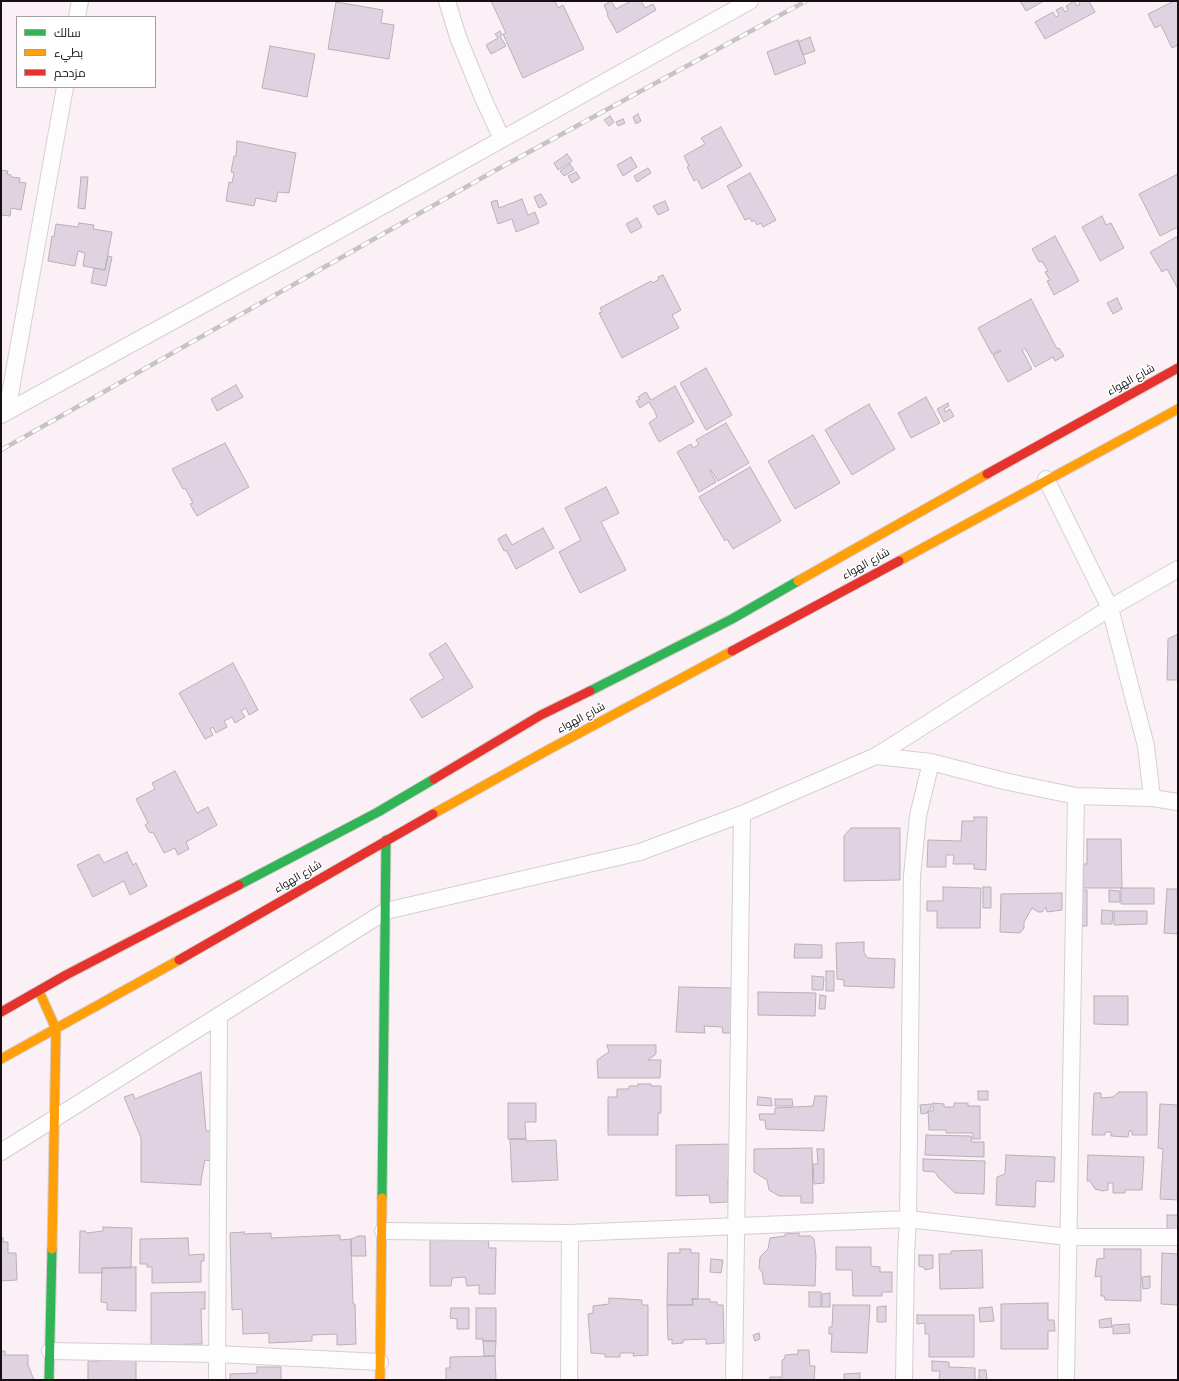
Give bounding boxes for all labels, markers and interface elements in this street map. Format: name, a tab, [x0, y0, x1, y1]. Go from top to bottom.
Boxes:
legend	[16, 16, 156, 88]
text: سالك	[54, 24, 81, 41]
text: بطيء	[54, 44, 83, 61]
text: مزدحم	[54, 64, 86, 81]
street label: شارع الهواء	[1105, 361, 1157, 399]
street label: شارع الهواء	[840, 545, 892, 583]
street label: شارع الهواء	[555, 700, 607, 736]
street label: شارع الهواء	[272, 858, 324, 896]

